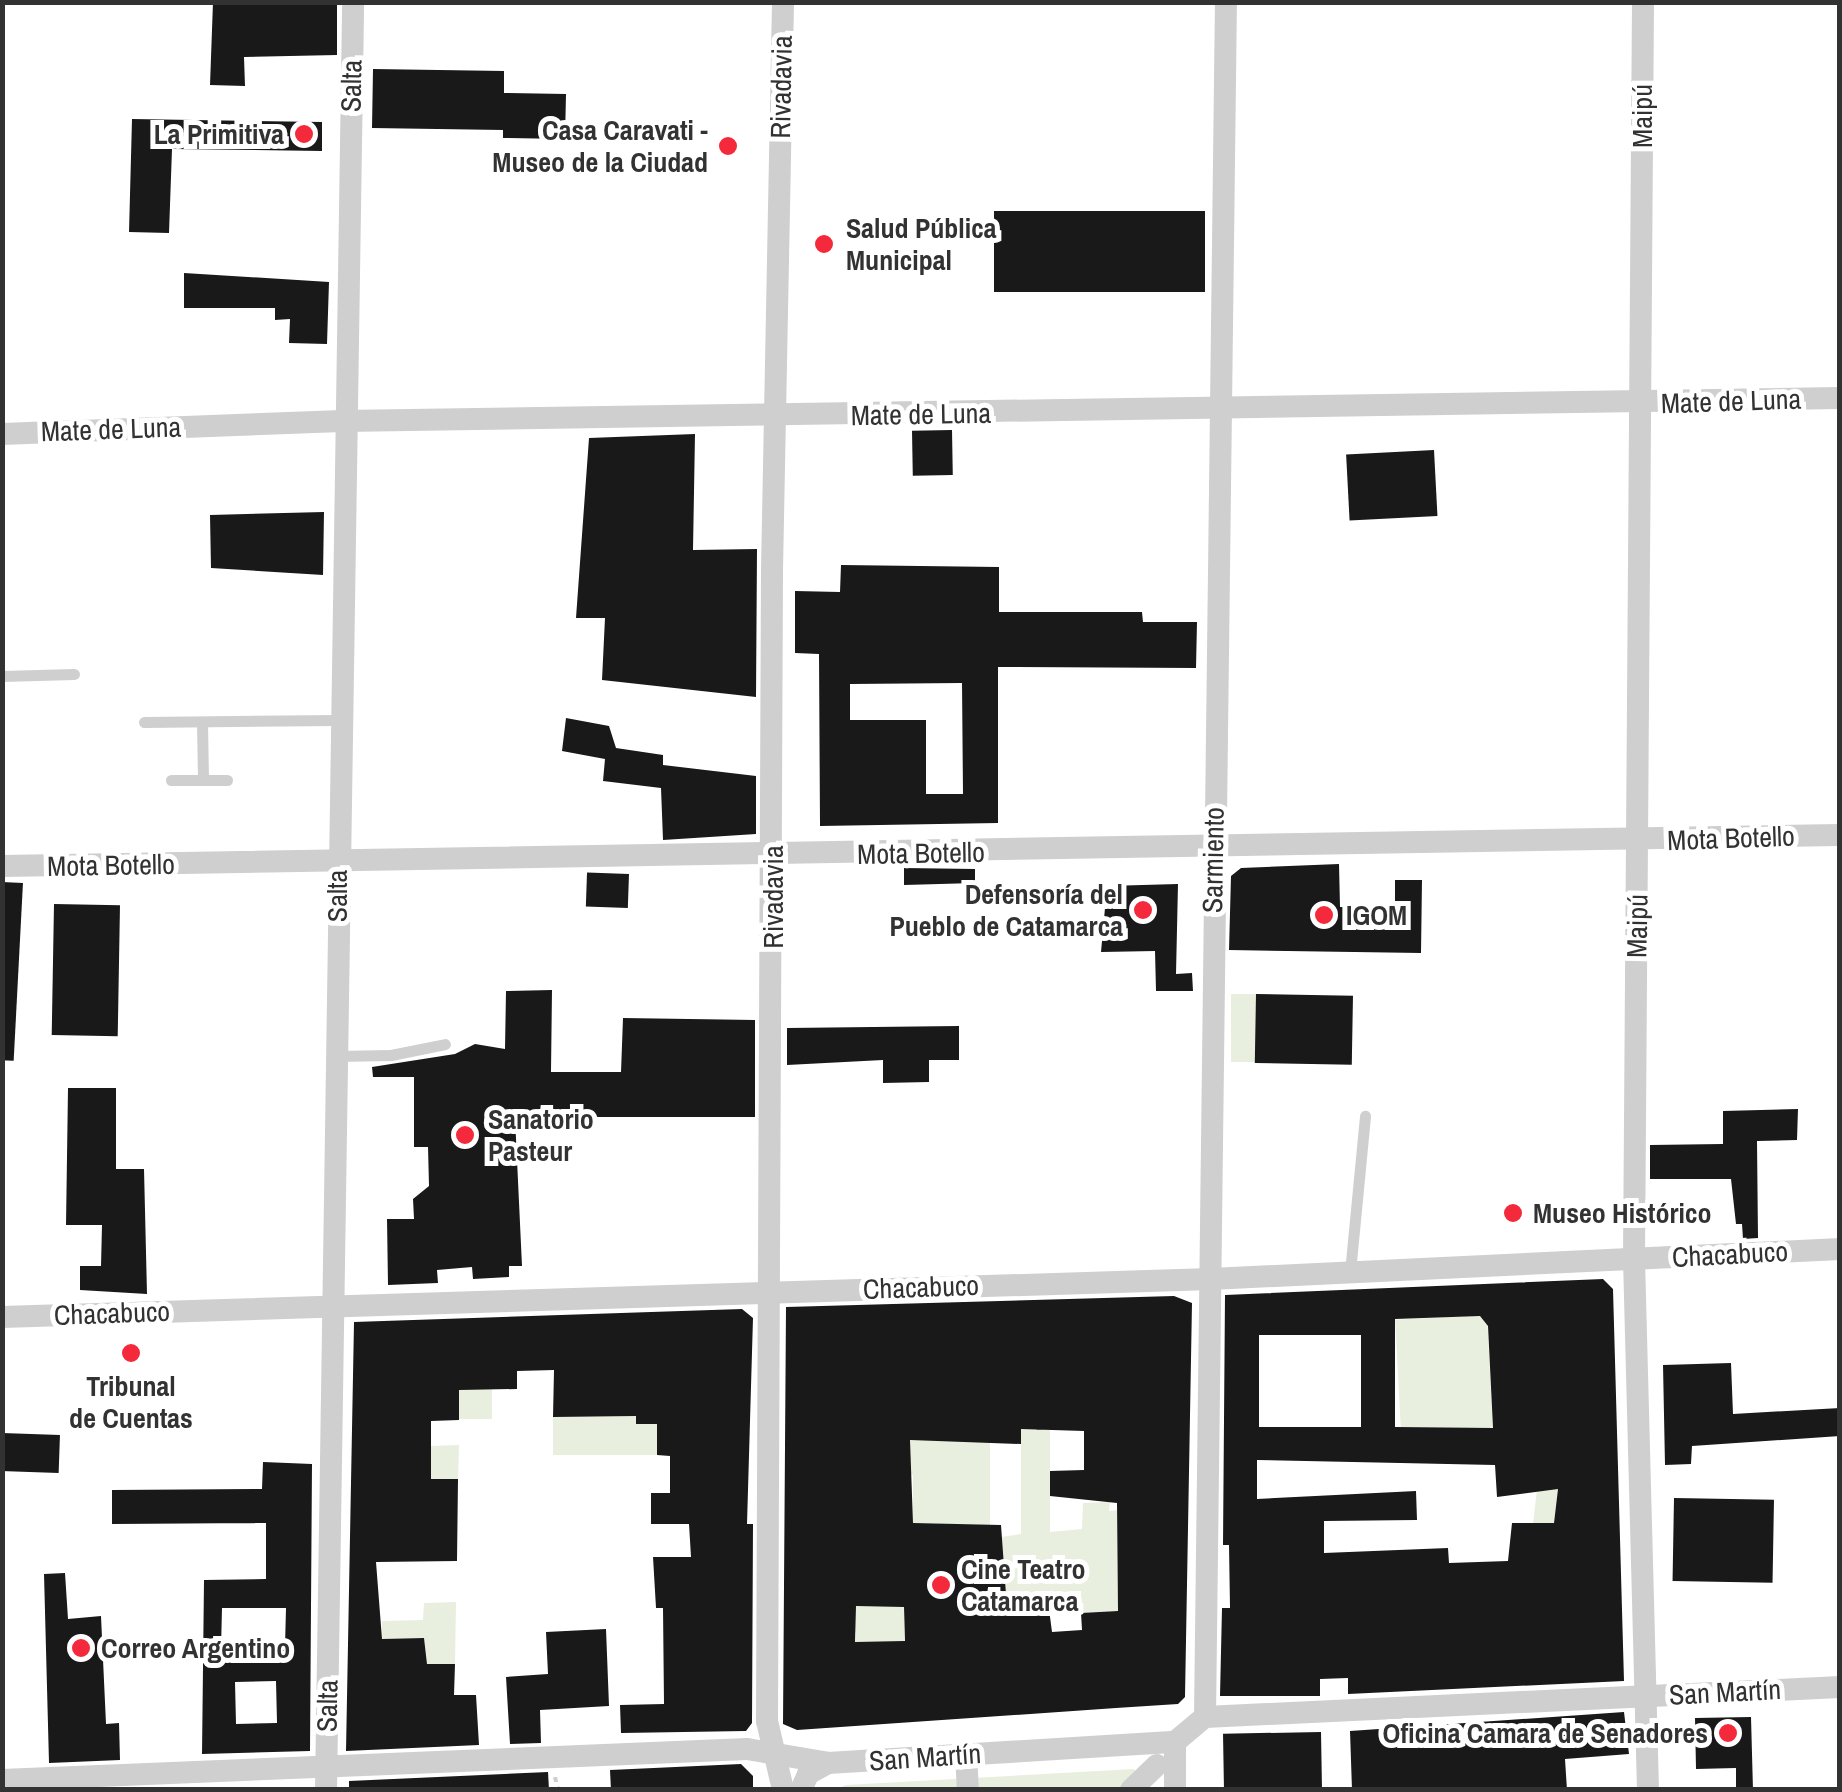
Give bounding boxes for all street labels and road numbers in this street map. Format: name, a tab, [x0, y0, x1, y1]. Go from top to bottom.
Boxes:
street label: Rivadavia	[763, 35, 799, 139]
street label: Salta	[334, 60, 368, 112]
street label: Maipú	[1625, 84, 1659, 148]
street label: Mate de Luna	[1660, 382, 1802, 420]
street label: Mate de Luna	[851, 396, 991, 432]
street label: Mate de Luna	[40, 410, 182, 448]
street label: Sarmiento	[1195, 807, 1231, 913]
street label: Mota Botello	[1667, 819, 1795, 857]
street label: Mota Botello	[857, 835, 985, 871]
street label: Rivadavia	[756, 845, 790, 949]
street label: Mota Botello	[47, 847, 175, 883]
street label: Salta	[320, 870, 354, 922]
street label: Maipú	[1620, 894, 1654, 958]
street label: Chacabuco	[1671, 1234, 1789, 1274]
street label: Chacabuco	[862, 1268, 980, 1306]
street label: Chacabuco	[53, 1294, 171, 1332]
street label: San Martín	[1668, 1672, 1782, 1712]
street label: Salta	[310, 1680, 344, 1732]
street label: San Martín	[868, 1736, 982, 1778]

